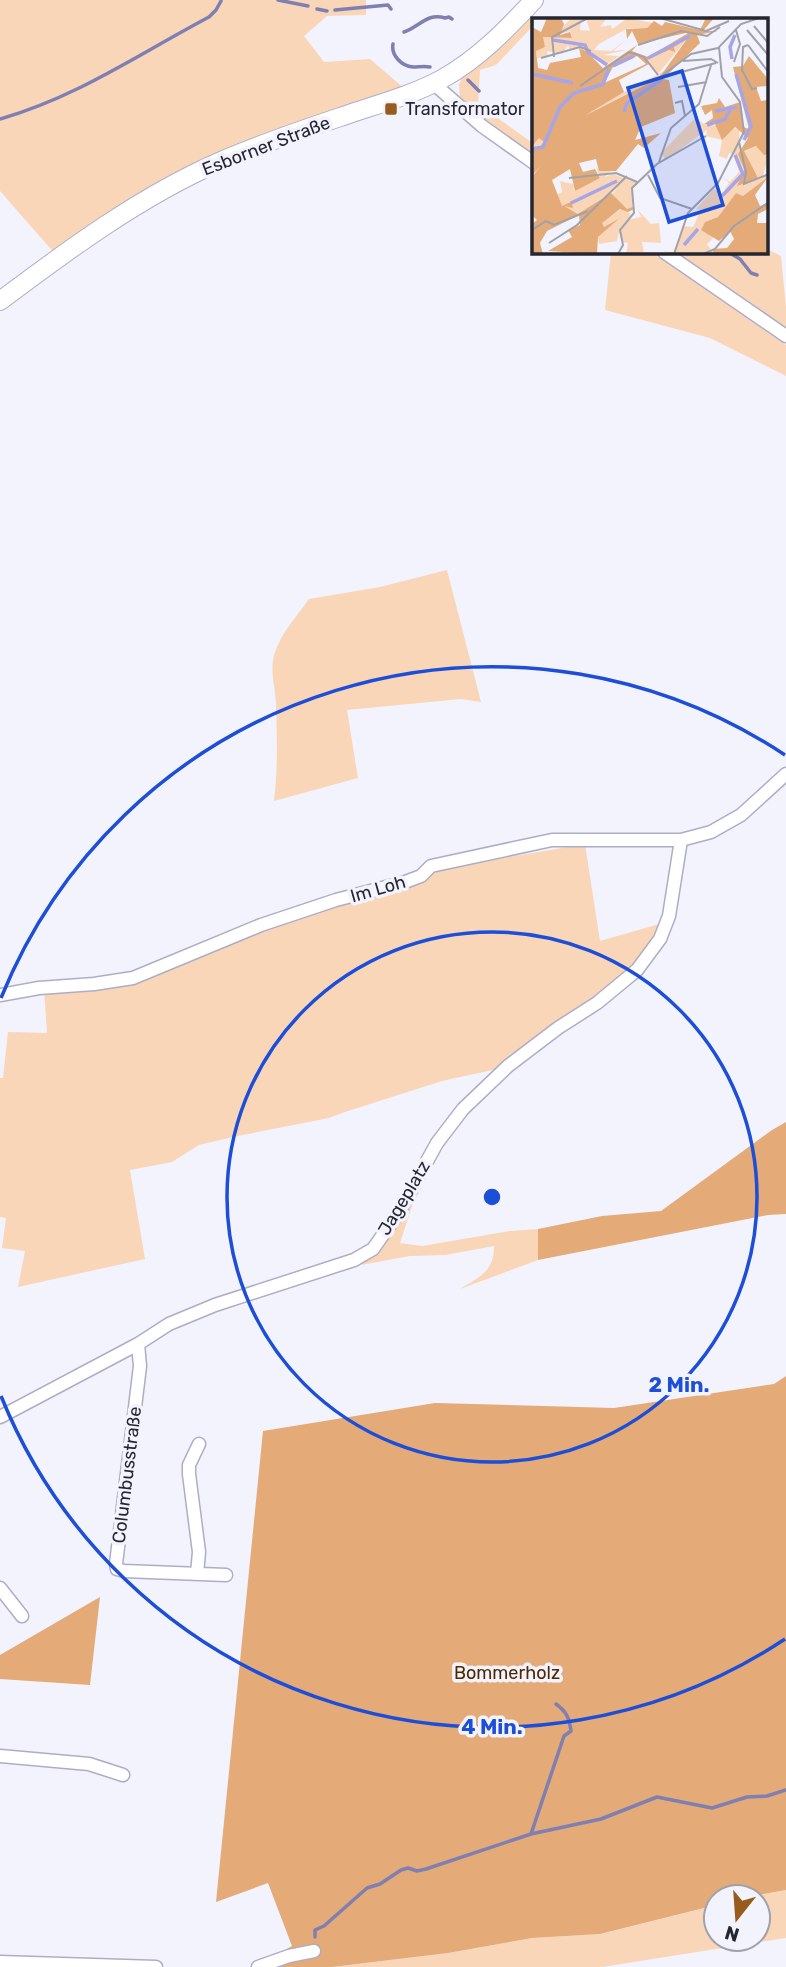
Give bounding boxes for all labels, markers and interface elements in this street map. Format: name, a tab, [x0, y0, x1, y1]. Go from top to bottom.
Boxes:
inset map	[532, 18, 768, 254]
place label: Transformator	[405, 98, 525, 120]
marker: Transformator	[383, 101, 399, 117]
street label: Esborner Straße	[199, 111, 333, 181]
street label: Im Loh	[348, 871, 408, 907]
street label: Jageplatz	[373, 1157, 435, 1239]
centre of rings	[480, 1185, 504, 1209]
text: 2 Min.	[649, 1372, 709, 1397]
street label: Columbusstraße	[108, 1405, 146, 1545]
park label: Bommerholz	[454, 1662, 560, 1684]
text: 4 Min.	[461, 1714, 523, 1739]
north arrow	[702, 1883, 772, 1953]
text: N	[722, 1921, 742, 1947]

